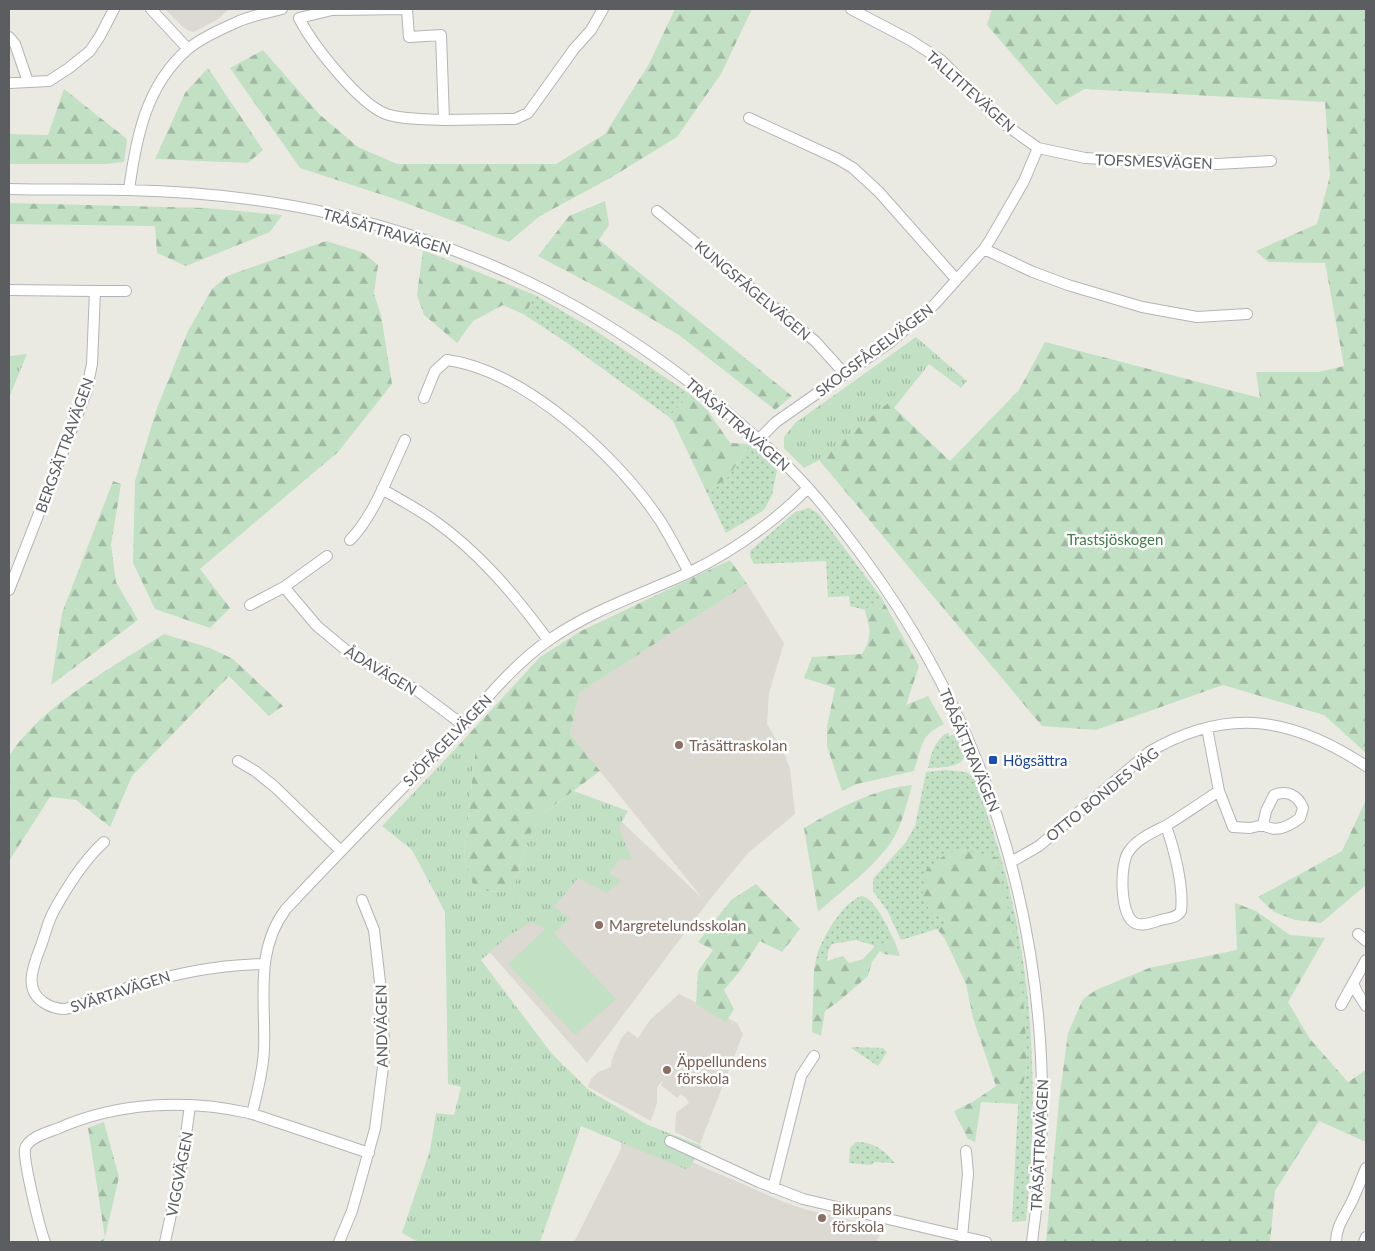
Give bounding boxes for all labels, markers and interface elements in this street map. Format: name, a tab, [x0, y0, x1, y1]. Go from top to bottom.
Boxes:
street label: TALLTITEVÄGEN	[923, 47, 1019, 135]
street label: TOFSMESVÄGEN	[1095, 150, 1213, 172]
street label: TRÅSÄTTRAVÄGEN	[321, 204, 453, 258]
street label: KUNGSFÅGELVÄGEN	[692, 236, 814, 344]
street label: SKOGSFÅGELVÄGEN	[812, 300, 936, 400]
street label: TRÅSÄTTRAVÄGEN	[682, 374, 794, 474]
street label: BERGSÄTTRAVÄGEN	[31, 375, 97, 515]
park label: Trastsjöskogen	[1067, 530, 1163, 548]
street label: ÅDAVÄGEN	[342, 641, 420, 699]
street label: TRÅSÄTTRAVÄGEN	[936, 686, 1004, 814]
street label: SJÖFÅGELVÄGEN	[399, 691, 495, 789]
place label: Tråsättraskolan	[689, 736, 787, 754]
marker: Tråsättraskolan	[673, 739, 685, 751]
street label: OTTO BONDES VÄG	[1042, 743, 1162, 845]
place label: Högsättra	[1003, 751, 1067, 769]
marker: Högsättra	[987, 754, 999, 766]
place label: Margretelundsskolan	[609, 916, 746, 934]
marker: Margretelundsskolan	[593, 919, 605, 931]
street label: SVÄRTAVÄGEN	[68, 966, 172, 1016]
street label: ANDVÄGEN	[371, 984, 391, 1068]
place label: Äppellundens förskola	[677, 1052, 767, 1087]
marker: Äppellundens förskola	[661, 1064, 673, 1076]
street label: TRÅSÄTTRAVÄGEN	[1027, 1079, 1051, 1211]
street label: VIGGVÄGEN	[162, 1130, 196, 1218]
place label: Bikupans förskola	[832, 1200, 892, 1235]
marker: Bikupans förskola	[816, 1212, 828, 1224]

